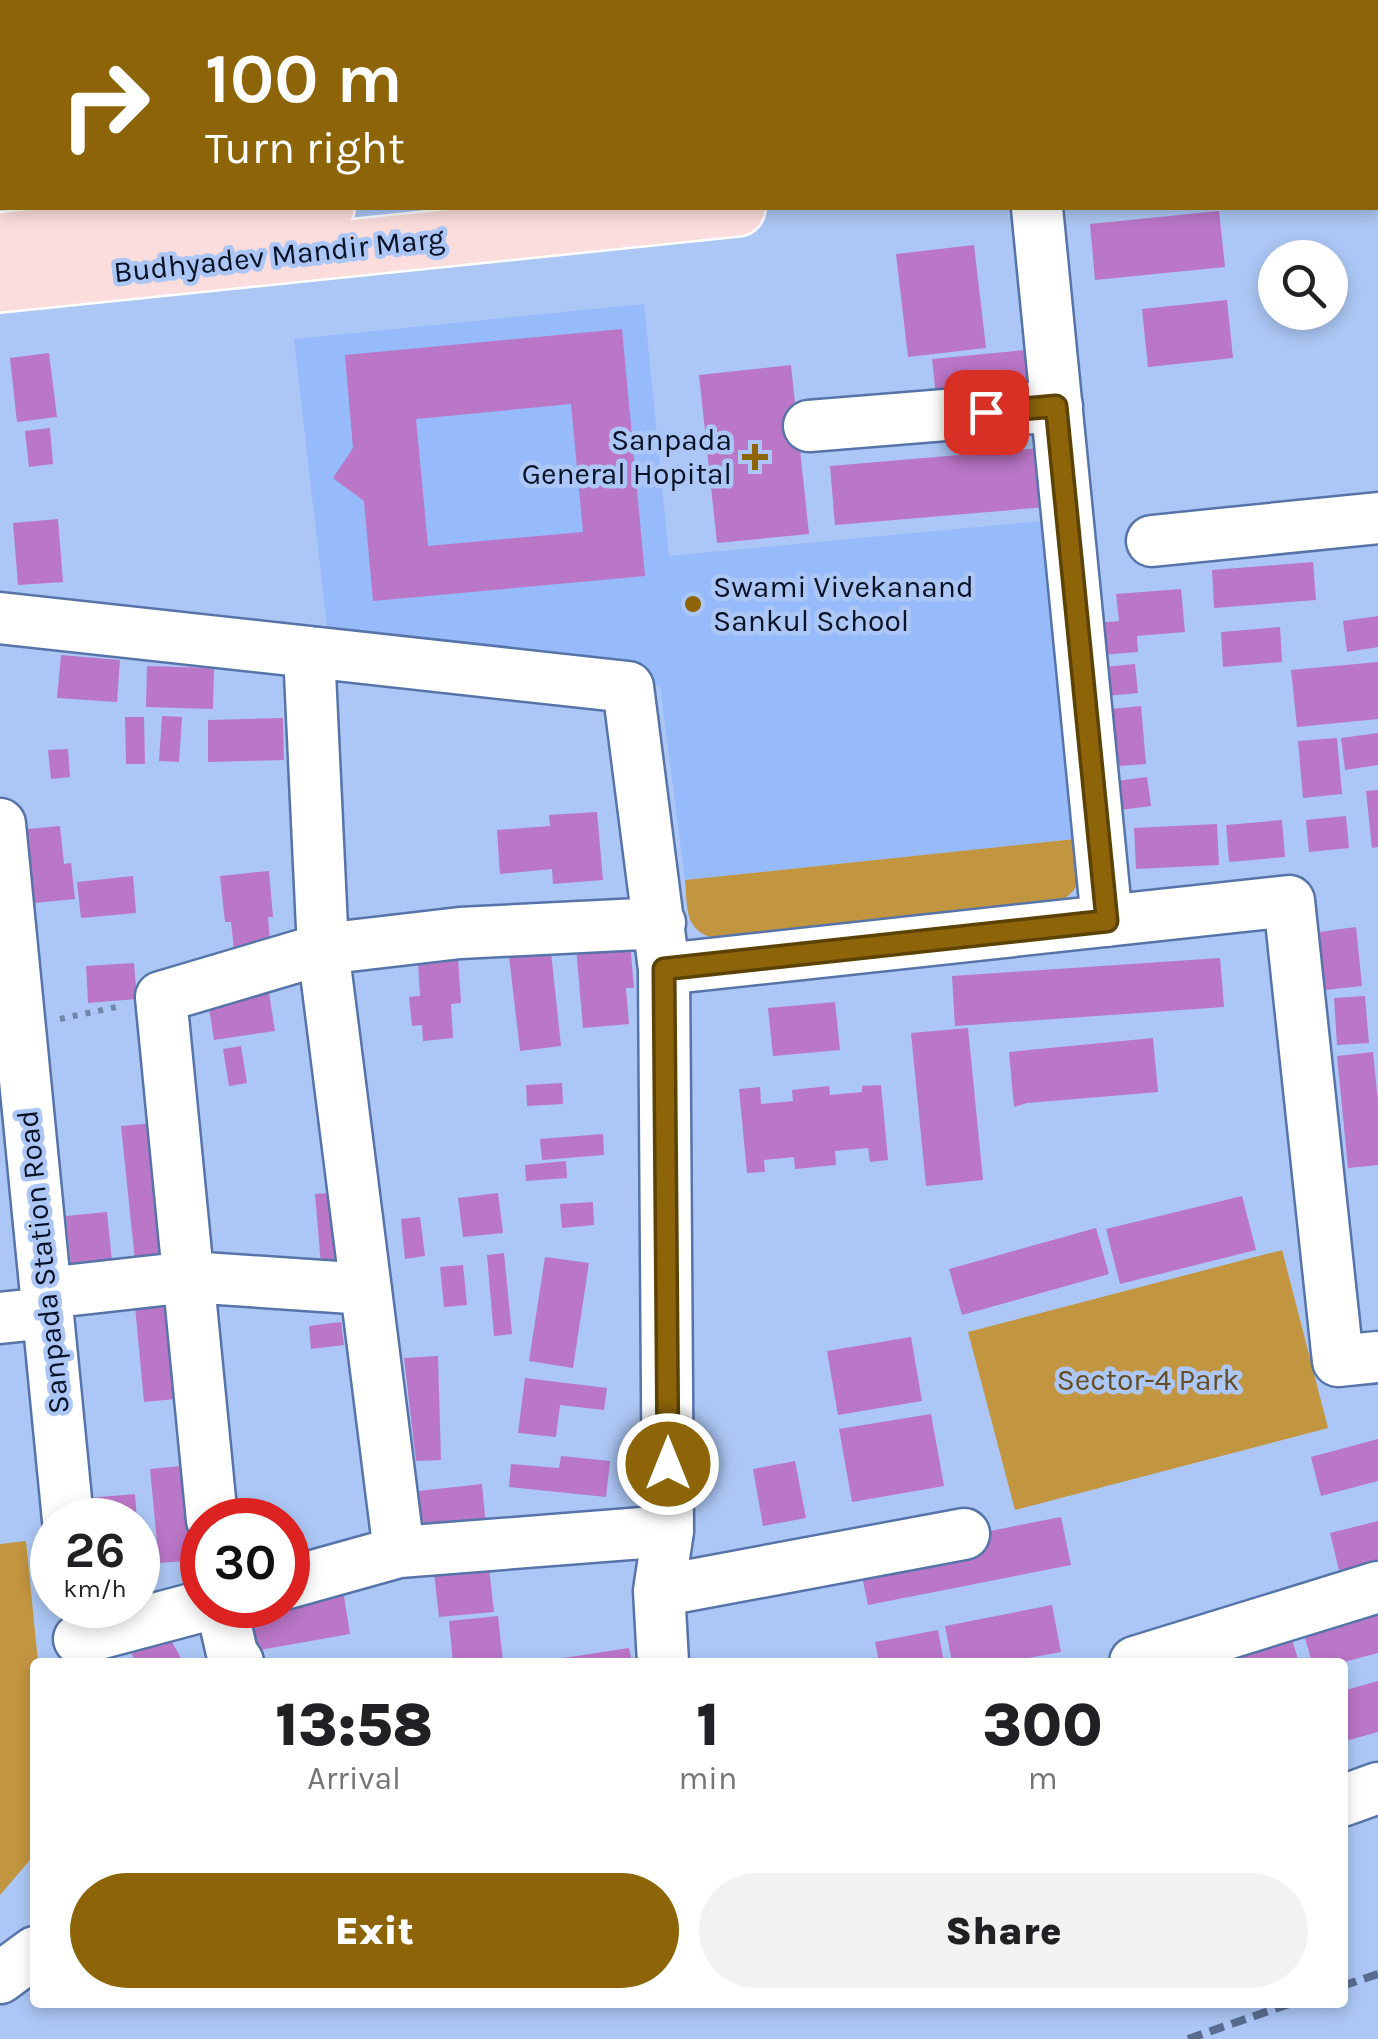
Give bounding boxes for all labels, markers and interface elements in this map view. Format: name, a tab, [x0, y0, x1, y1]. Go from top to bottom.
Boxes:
text: 100 m	[205, 38, 403, 120]
icon: right	[40, 40, 170, 170]
text: Turn right	[205, 122, 405, 174]
street label: Budhyadev Mandir Marg	[112, 220, 446, 290]
map controls	[1258, 240, 1348, 330]
button: search	[1258, 240, 1348, 330]
pin	[944, 370, 1029, 455]
icon: arrive	[959, 385, 1014, 440]
place label: Sanpada General Hopital	[522, 422, 732, 492]
marker: Sanpada General Hopital	[742, 444, 768, 470]
place label: Swami Vivekanand Sankul School	[713, 569, 974, 639]
marker: Swami Vivekanand Sankul School	[682, 593, 704, 615]
street label: Sanpada Station Road	[9, 1108, 77, 1416]
park label: Sector-4 Park	[1057, 1362, 1239, 1398]
position arrow	[616, 1412, 720, 1516]
speed limit sign: 30	[180, 1498, 310, 1628]
text: 26	[65, 1521, 125, 1580]
text: km/h	[63, 1574, 127, 1603]
text: 13:58	[275, 1690, 433, 1760]
text: 1	[696, 1690, 719, 1760]
text: 300	[983, 1690, 1103, 1760]
text: Arrival	[307, 1760, 401, 1797]
text: min	[678, 1760, 737, 1797]
text: m	[1028, 1760, 1058, 1797]
button: Exit	[70, 1873, 679, 1988]
button: Share	[699, 1873, 1308, 1988]

